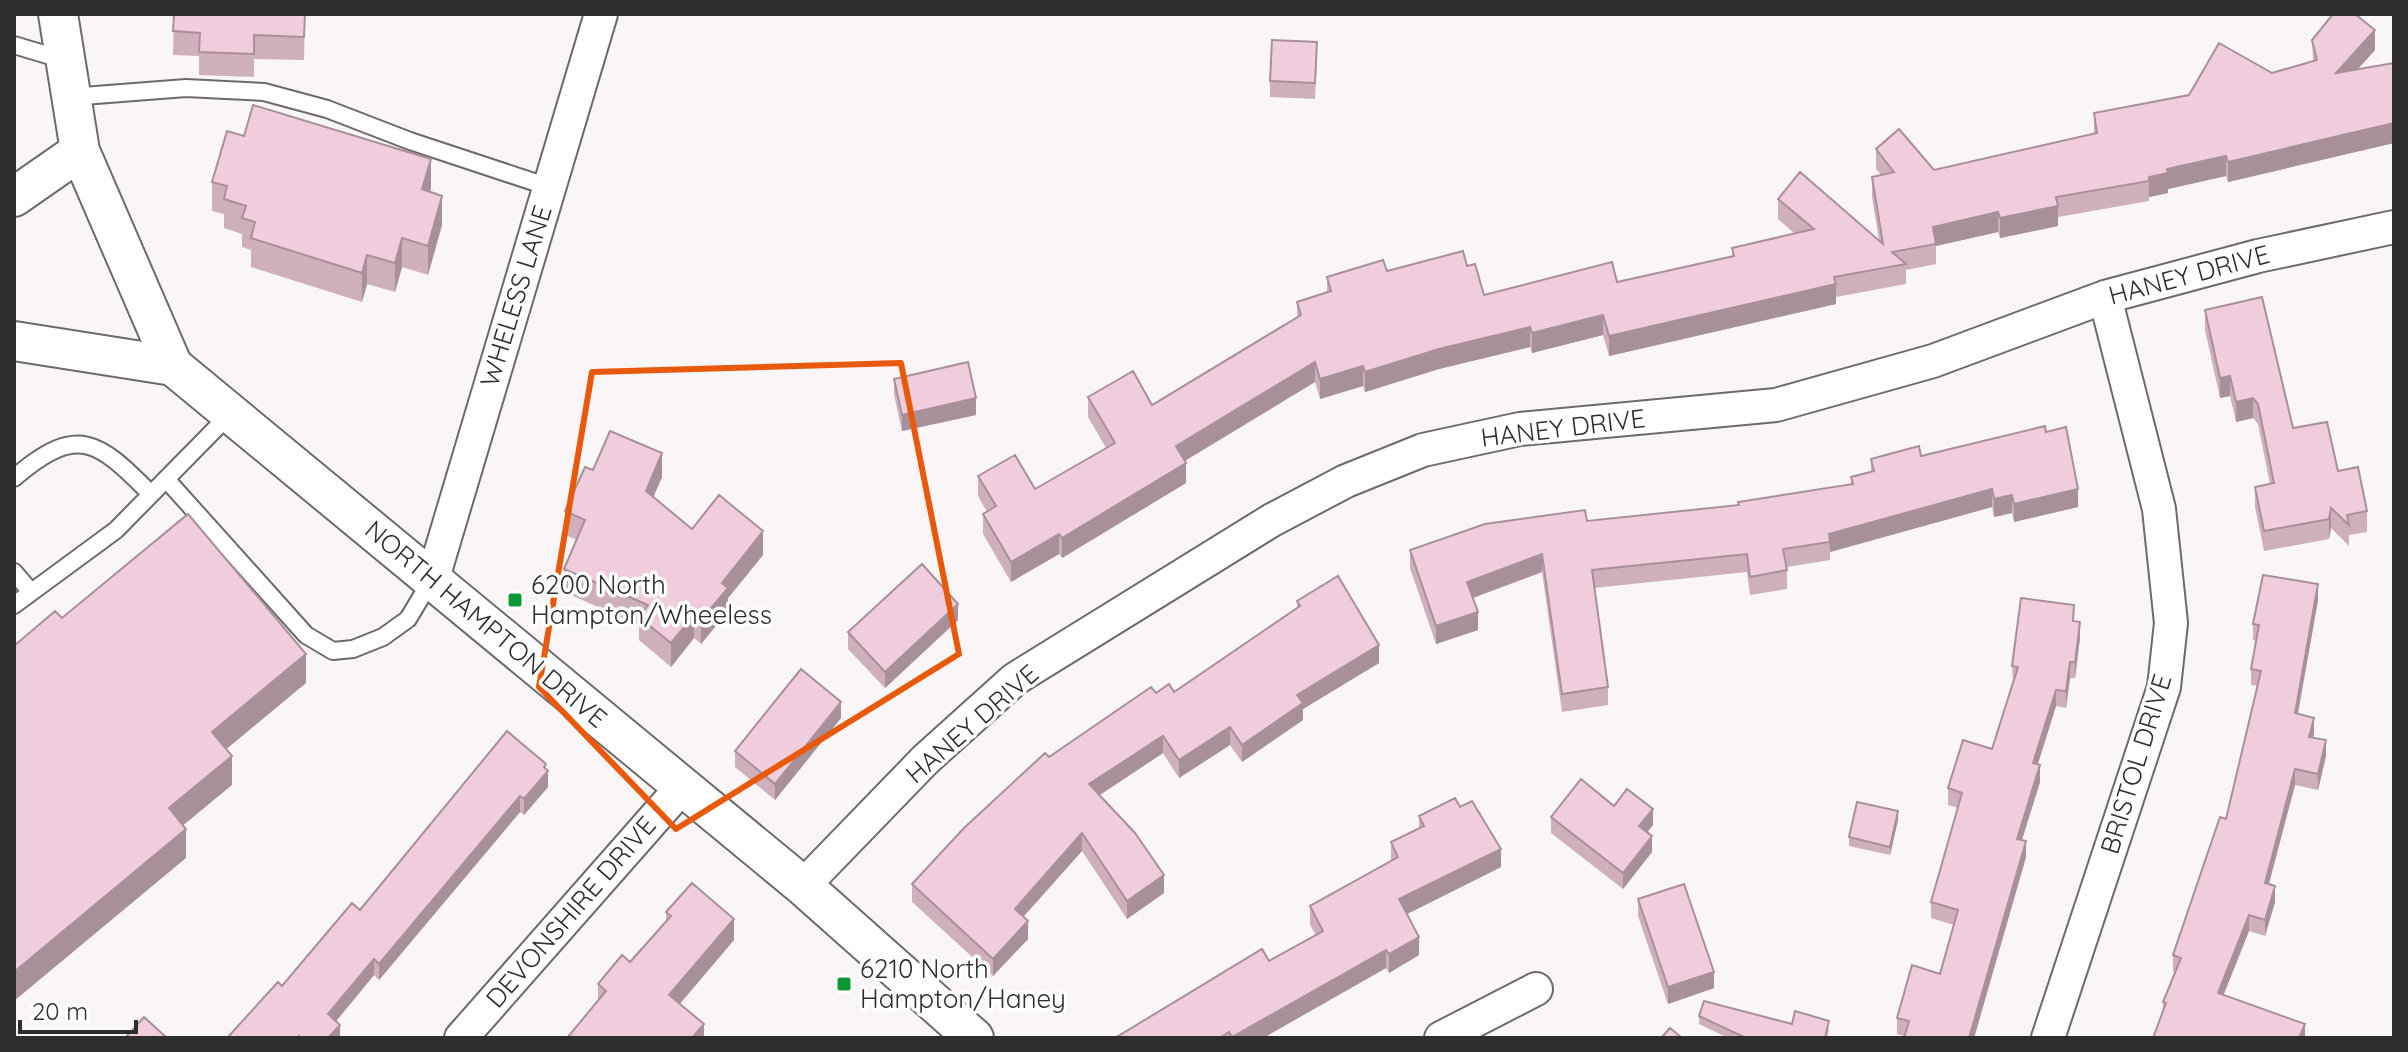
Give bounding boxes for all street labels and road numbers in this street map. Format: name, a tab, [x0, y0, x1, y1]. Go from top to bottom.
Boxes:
street label: WHELESS LANE	[472, 201, 559, 391]
street label: HANEY DRIVE	[2105, 237, 2273, 312]
street label: HANEY DRIVE	[1479, 401, 1647, 454]
street label: NORTH HAMPTON DRIVE	[359, 513, 614, 735]
street label: HANEY DRIVE	[898, 657, 1045, 790]
street label: BRISTOL DRIVE	[2093, 670, 2179, 858]
street label: DEVONSHIRE DRIVE	[478, 809, 663, 1014]

